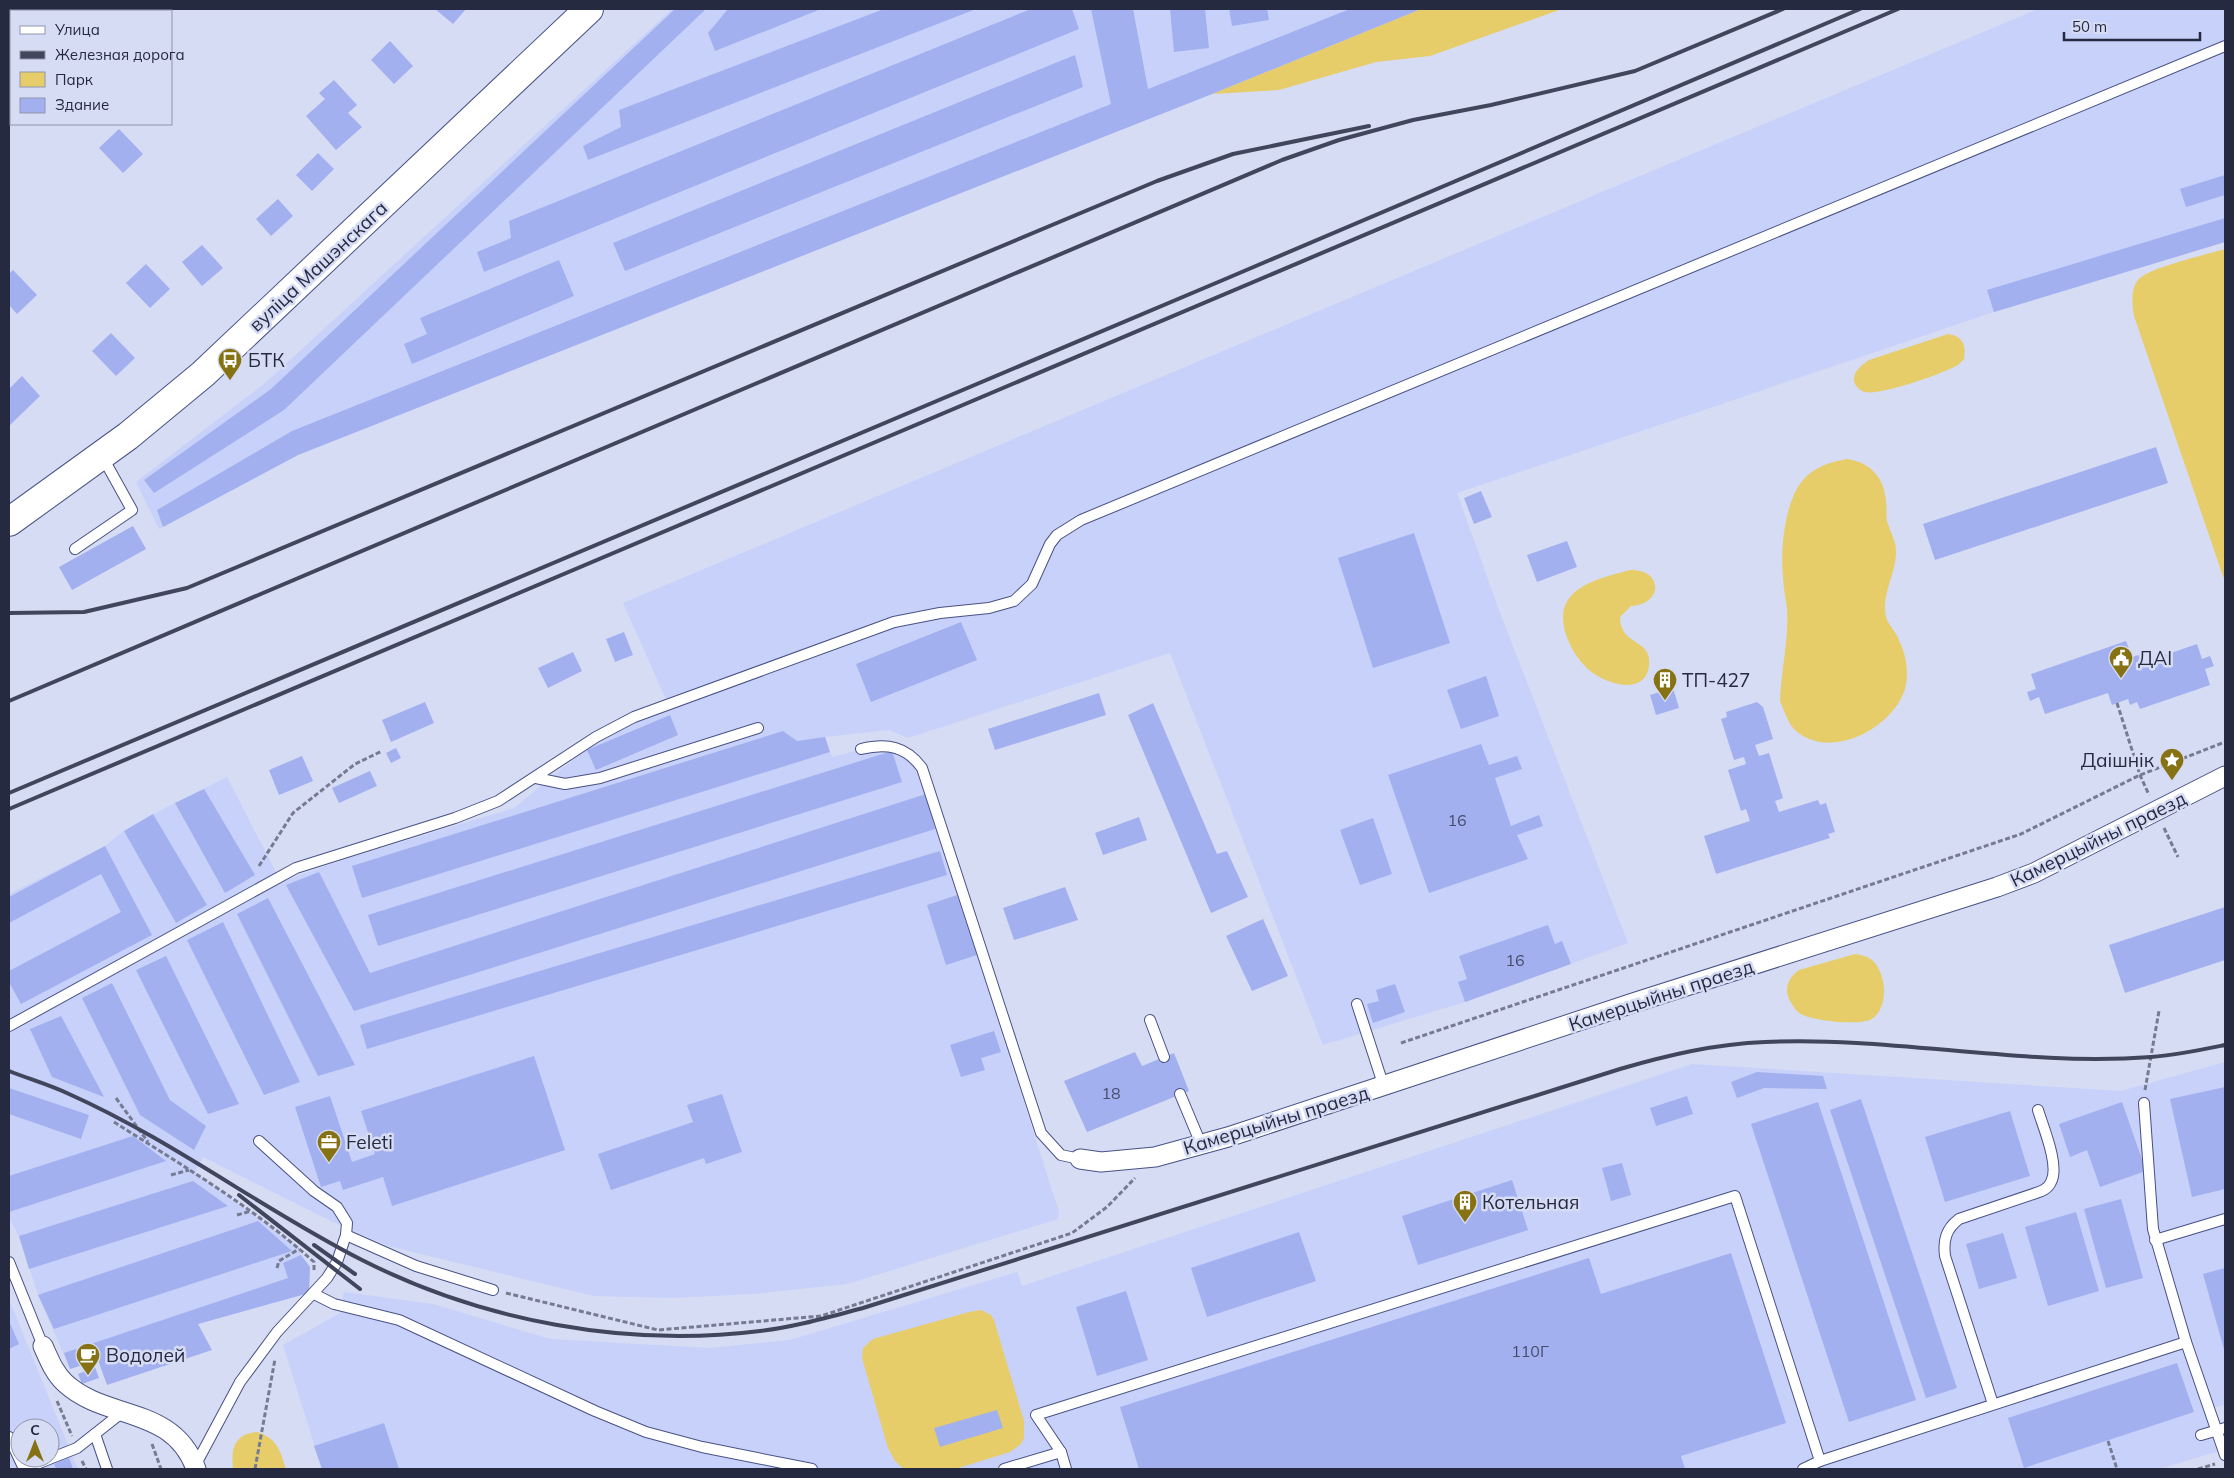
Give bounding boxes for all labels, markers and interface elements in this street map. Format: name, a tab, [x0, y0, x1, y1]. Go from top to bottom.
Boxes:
legend	[10, 10, 172, 125]
scale bar	[2064, 10, 2200, 42]
text: 50 m	[2072, 17, 2107, 36]
text: Улица	[54, 20, 100, 39]
text: Железная дорога	[55, 45, 185, 64]
text: Парк	[55, 70, 94, 89]
text: Здание	[55, 95, 109, 114]
street label: вуліца Машэнскага	[244, 196, 392, 336]
bus stop icon: БТК	[217, 347, 243, 381]
place label: БТК	[248, 348, 285, 372]
public building icon: ДАІ	[2108, 645, 2134, 679]
place label: ДАІ	[2138, 646, 2172, 670]
building icon: ТП-427	[1652, 667, 1678, 701]
place label: ТП-427	[1682, 668, 1750, 692]
place icon: Даішнік	[2159, 747, 2185, 781]
place label: Даішнік	[2081, 748, 2155, 772]
street label: Камерцыйны праезд	[2006, 786, 2190, 892]
house number: 16	[1447, 810, 1467, 830]
house number: 16	[1505, 950, 1525, 970]
street label: Камерцыйны праезд	[1566, 954, 1757, 1036]
street label: Камерцыйны праезд	[1180, 1080, 1372, 1160]
house number: 18	[1101, 1083, 1121, 1103]
office icon: Feleti	[316, 1129, 342, 1163]
place label: Feleti	[346, 1130, 393, 1154]
building icon: Котельная	[1452, 1189, 1478, 1223]
place label: Котельная	[1482, 1190, 1580, 1214]
house number: 110Г	[1511, 1341, 1549, 1361]
cafe icon: Водолей	[75, 1342, 101, 1376]
place label: Водолей	[106, 1343, 185, 1367]
north arrow	[10, 1418, 60, 1468]
text: С	[30, 1421, 40, 1439]

